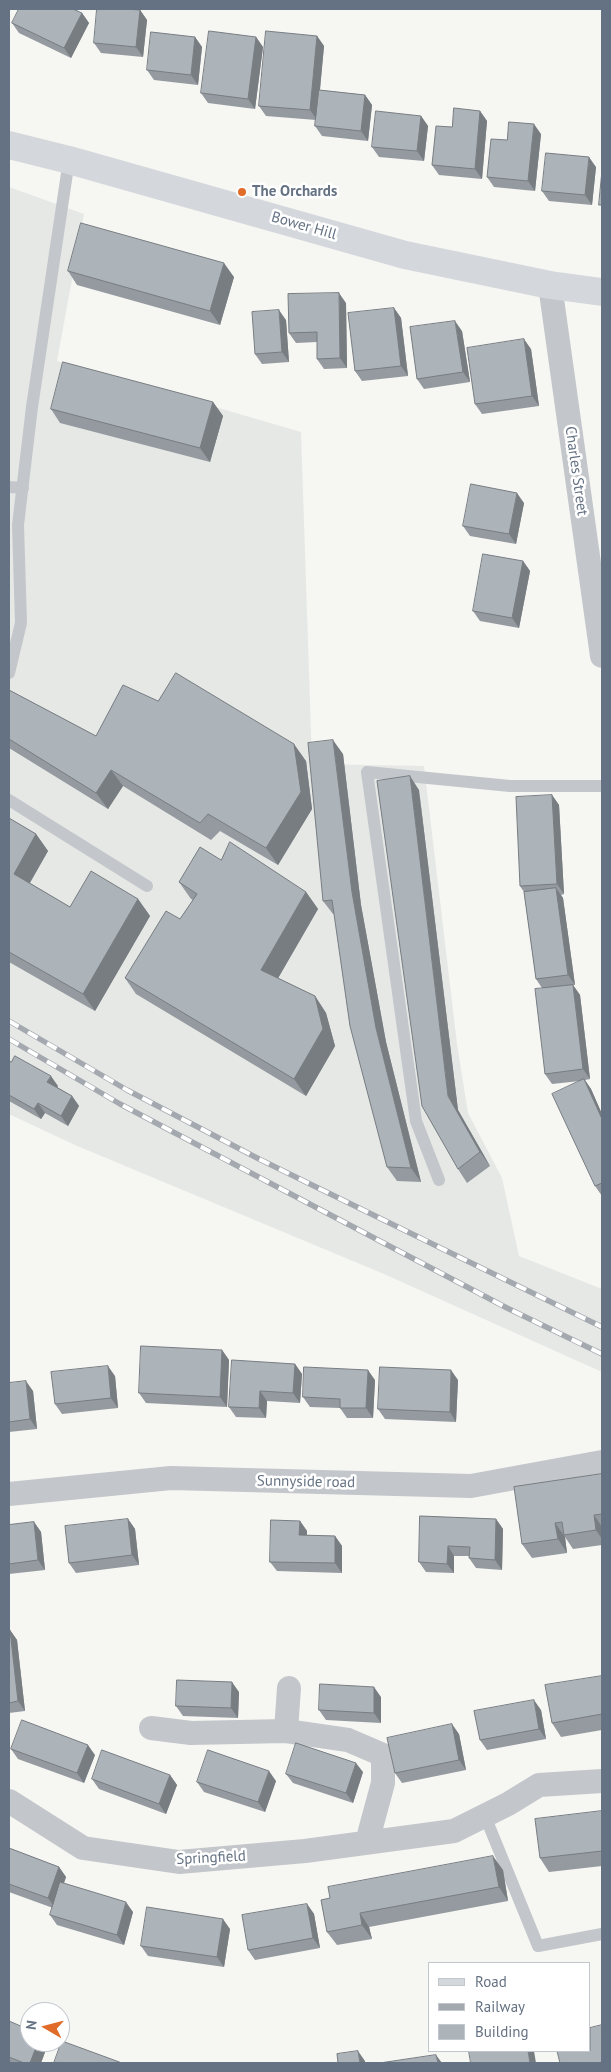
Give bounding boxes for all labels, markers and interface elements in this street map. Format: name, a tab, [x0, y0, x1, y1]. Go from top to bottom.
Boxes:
place label: The Orchards	[252, 183, 337, 201]
marker: The Orchards	[236, 186, 248, 198]
street label: Bower Hill	[269, 208, 339, 244]
street label: Charles Street	[561, 425, 591, 517]
street label: Sunnyside road	[257, 1472, 355, 1492]
street label: Springfield	[176, 1847, 246, 1869]
legend	[428, 1962, 591, 2052]
text: Road	[475, 1972, 507, 1991]
text: Railway	[475, 1997, 525, 2016]
north arrow	[20, 2002, 70, 2052]
text: N	[22, 2019, 41, 2031]
text: Building	[475, 2022, 529, 2041]

